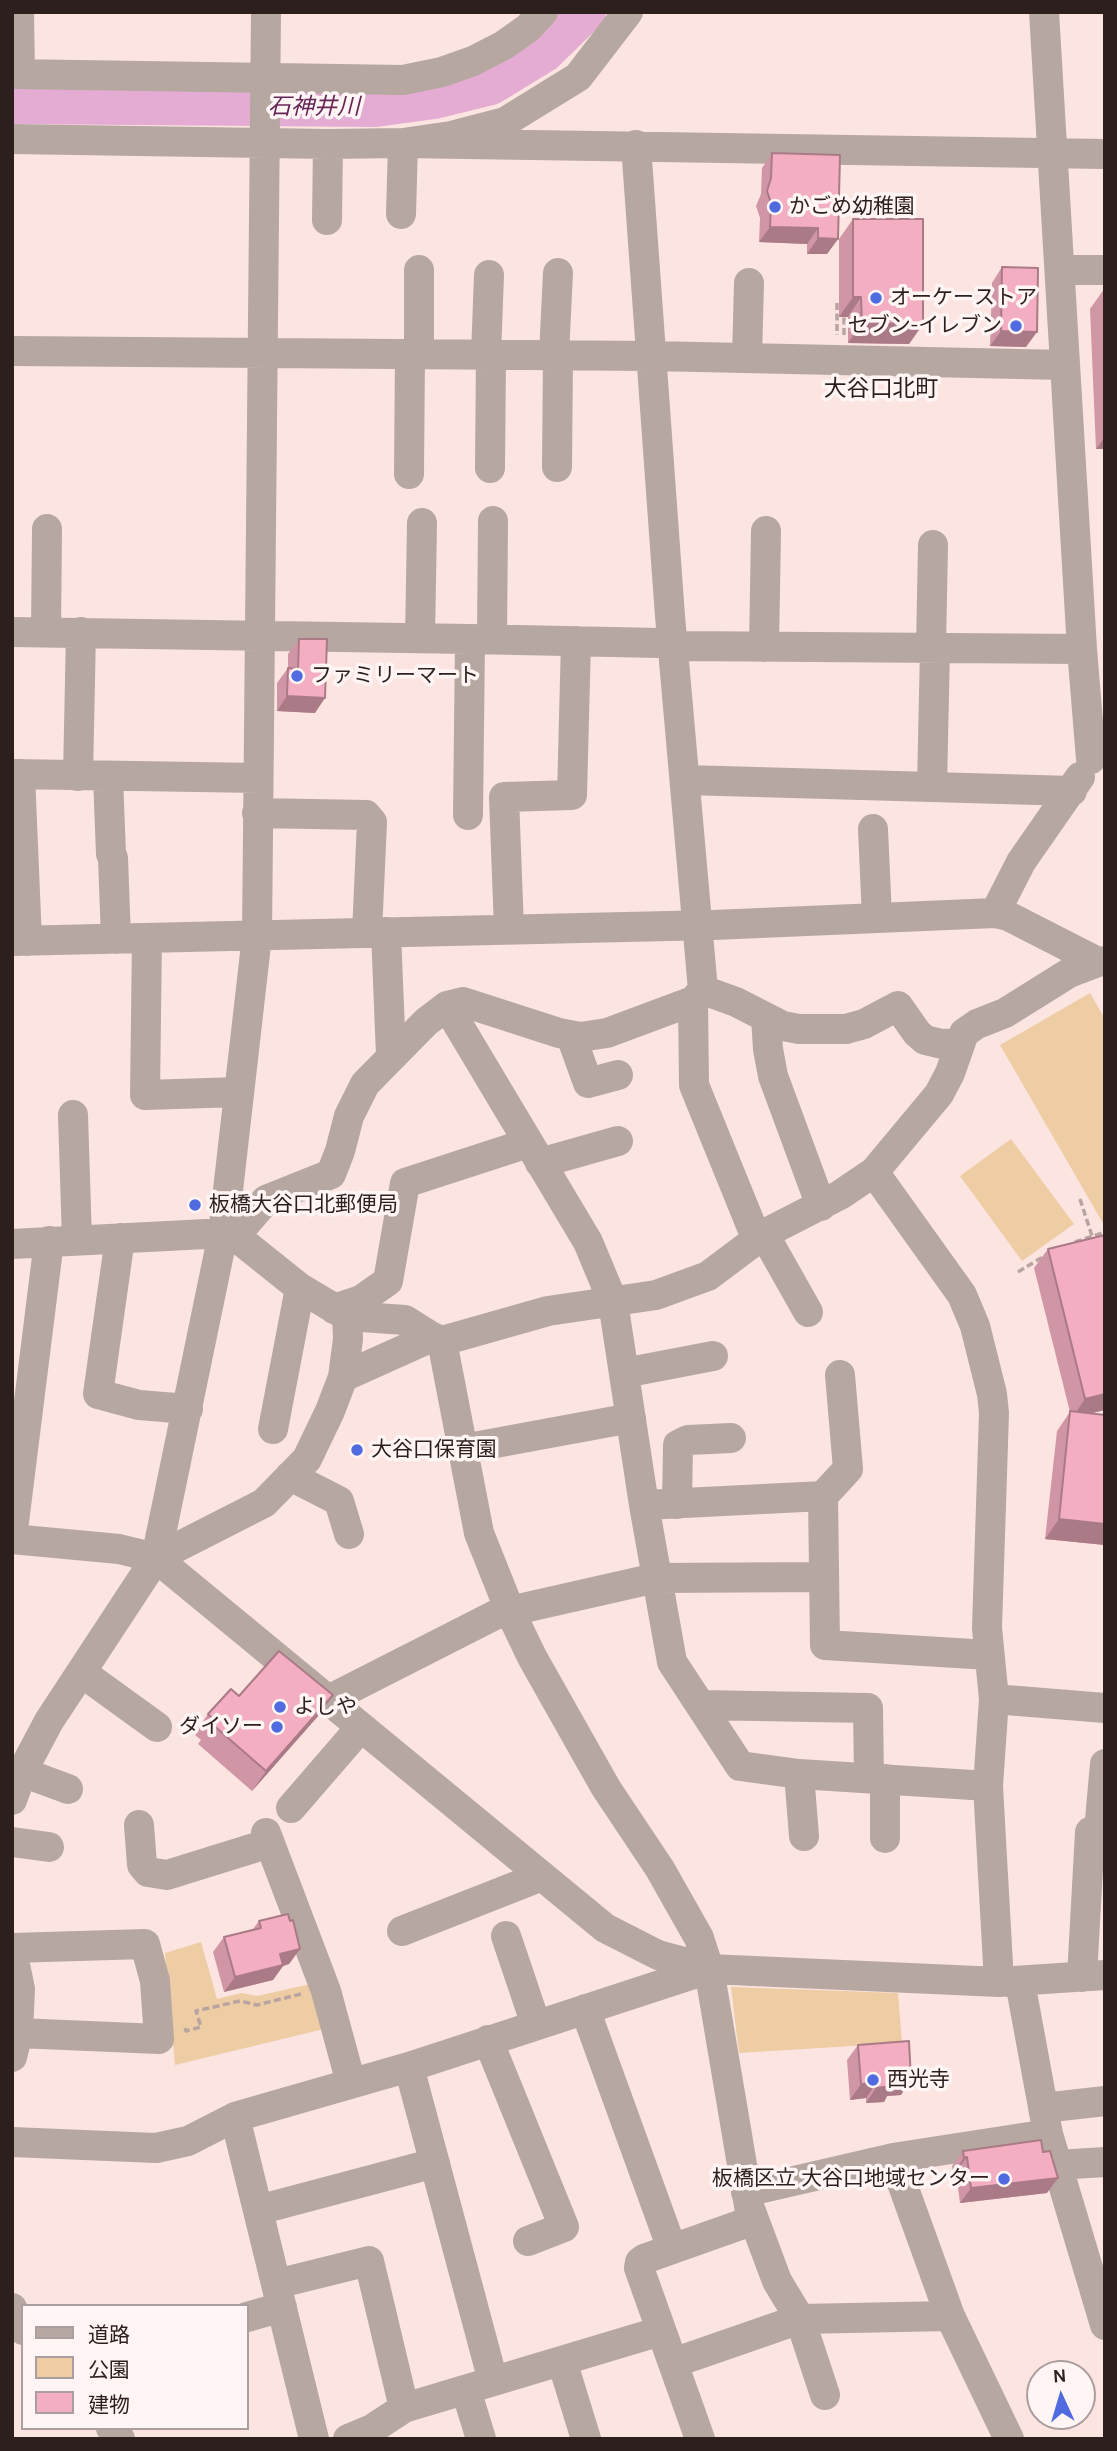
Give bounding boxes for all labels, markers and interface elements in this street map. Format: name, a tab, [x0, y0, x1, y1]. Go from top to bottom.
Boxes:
water label: 石神井川	[268, 93, 360, 121]
place label: かごめ幼稚園	[789, 194, 915, 220]
marker: かごめ幼稚園	[767, 199, 783, 215]
place label: オーケーストア	[890, 285, 1037, 311]
marker: オーケーストア	[868, 290, 884, 306]
place label: セブン-イレブン	[848, 313, 1002, 339]
marker: セブン-イレブン	[1008, 318, 1024, 334]
district label: 大谷口北町	[824, 375, 938, 403]
place label: ファミリーマート	[311, 663, 479, 689]
marker: ファミリーマート	[289, 668, 305, 684]
place label: 板橋大谷口北郵便局	[209, 1192, 398, 1218]
marker: 板橋大谷口北郵便局	[187, 1197, 203, 1213]
place label: 大谷口保育園	[371, 1437, 497, 1463]
marker: 大谷口保育園	[349, 1442, 365, 1458]
place label: よしや	[294, 1694, 357, 1720]
marker: よしや	[272, 1699, 288, 1715]
place label: ダイソー	[179, 1714, 263, 1740]
marker: ダイソー	[269, 1719, 285, 1735]
place label: 西光寺	[887, 2067, 950, 2093]
marker: 西光寺	[865, 2072, 881, 2088]
place label: 板橋区立 大谷口地域センター	[712, 2166, 990, 2192]
marker: 板橋区立 大谷口地域センター	[996, 2171, 1012, 2187]
legend	[21, 2304, 248, 2430]
text: 道路	[88, 2323, 130, 2347]
text: 公園	[88, 2358, 130, 2382]
north arrow	[1026, 2360, 1096, 2430]
text: N	[1052, 2365, 1067, 2387]
text: 建物	[88, 2393, 130, 2417]

